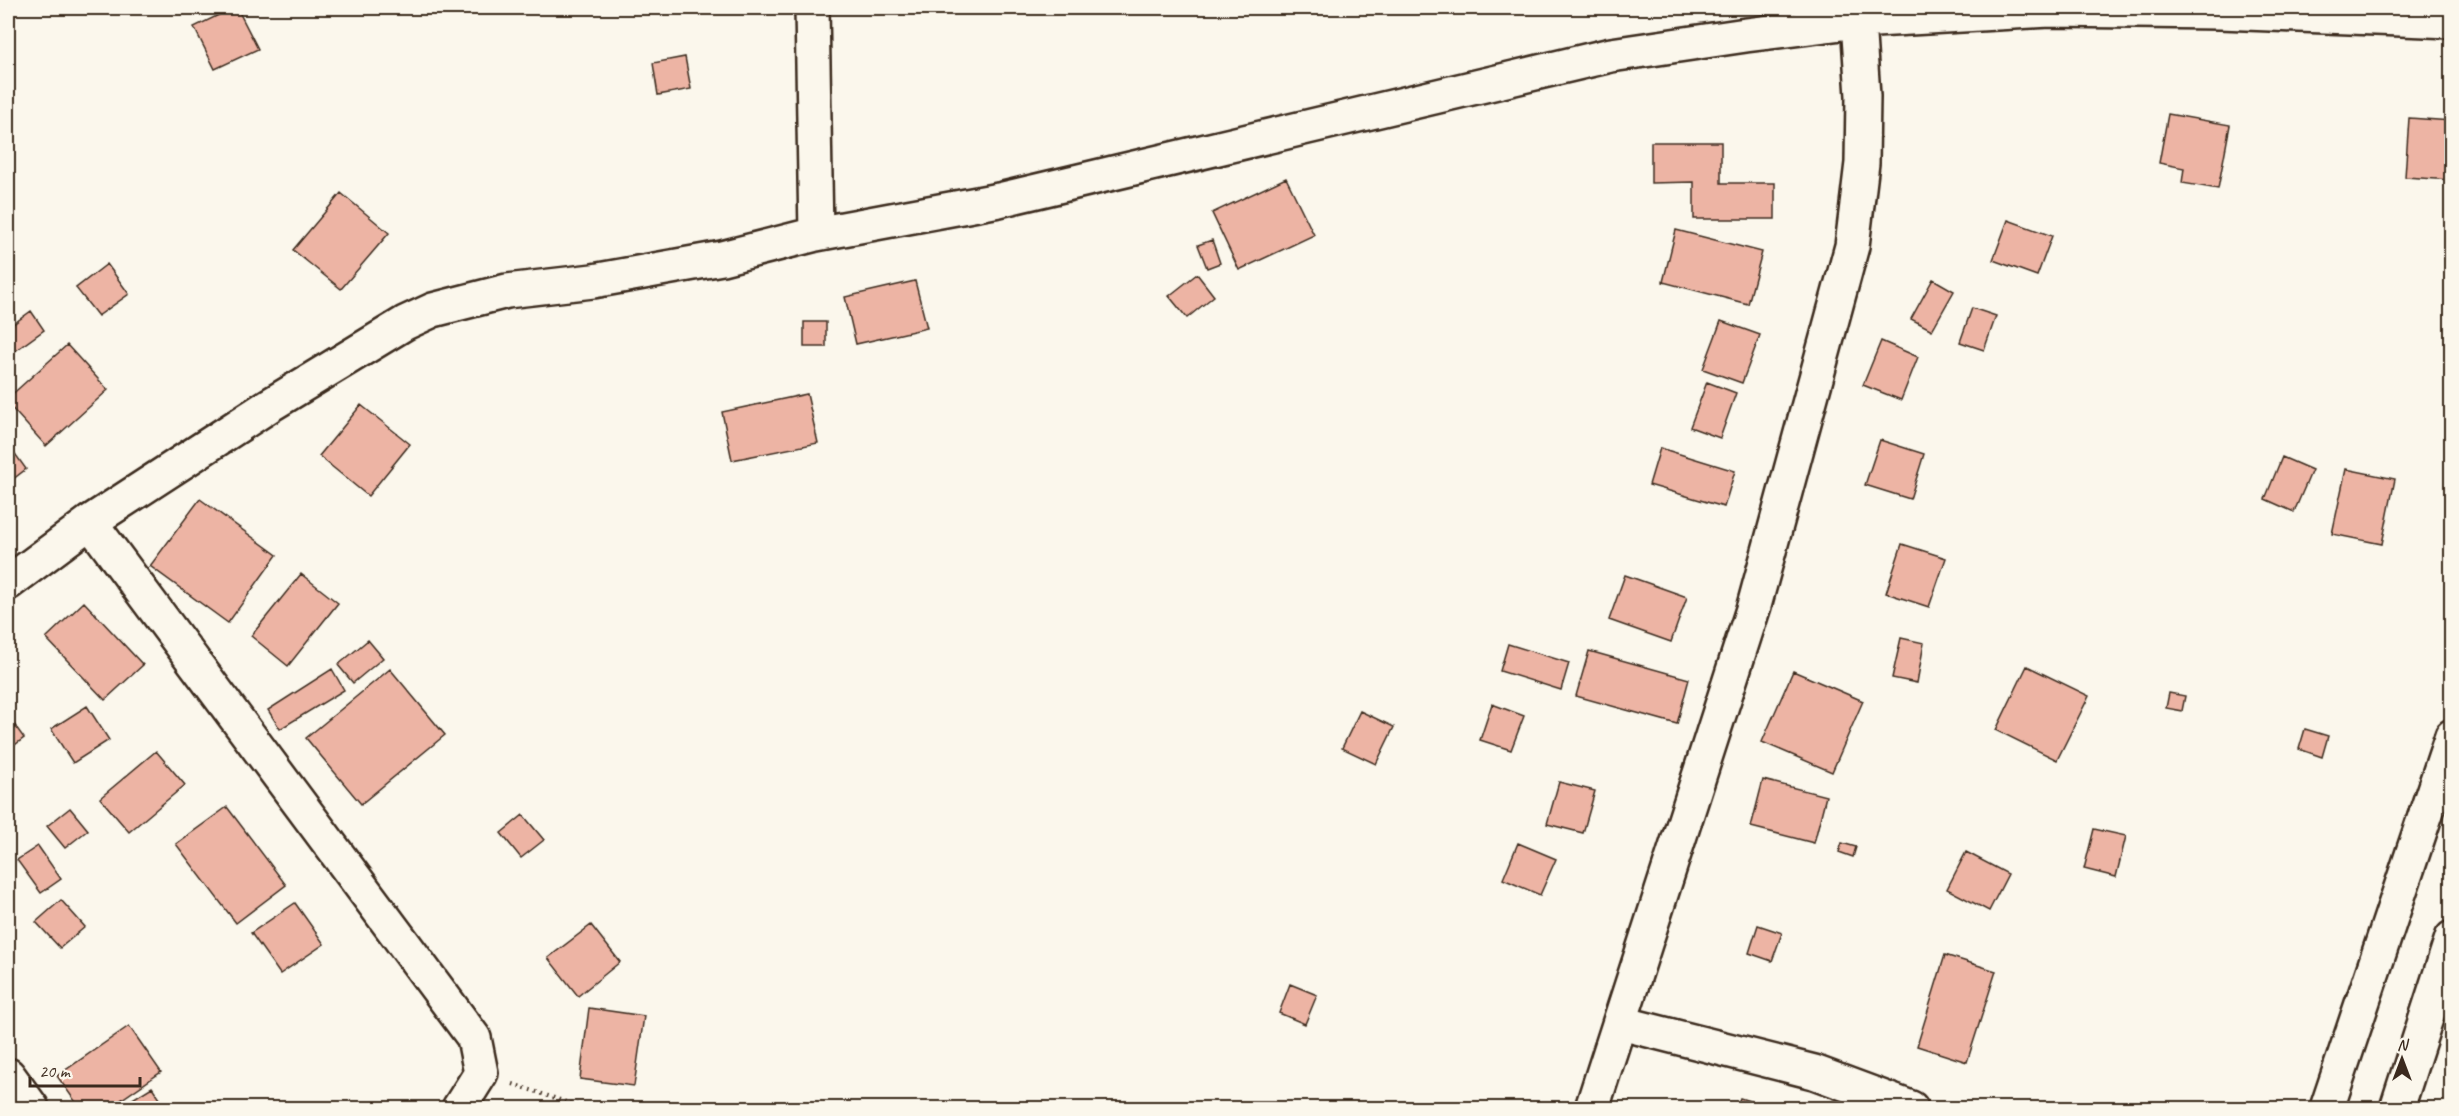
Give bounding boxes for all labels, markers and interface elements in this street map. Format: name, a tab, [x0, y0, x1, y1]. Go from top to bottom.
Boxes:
north arrow	[2372, 1029, 2432, 1089]
text: N	[2397, 1035, 2410, 1055]
scale bar	[30, 1050, 140, 1088]
text: 20 m	[39, 1060, 72, 1082]

